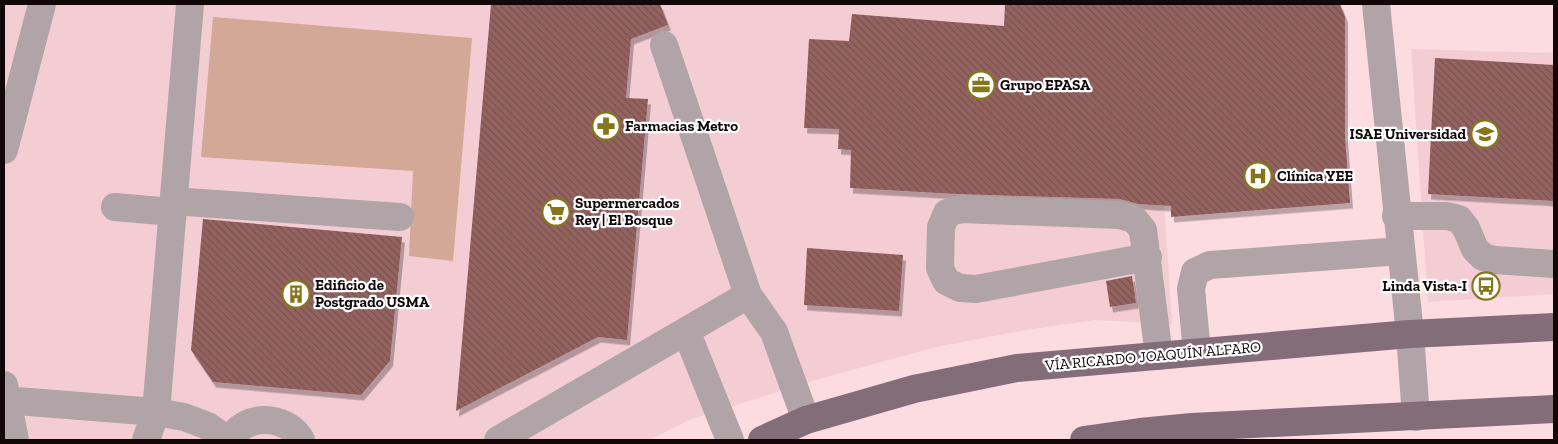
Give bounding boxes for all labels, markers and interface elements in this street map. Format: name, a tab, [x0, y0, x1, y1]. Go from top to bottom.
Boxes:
office icon: Grupo EPASA	[966, 70, 996, 100]
place label: Grupo EPASA	[1000, 76, 1091, 94]
pharmacy icon: Farmacias Metro	[591, 111, 621, 141]
place label: Farmacias Metro	[625, 117, 738, 135]
school or university icon: ISAE Universidad	[1470, 119, 1500, 149]
place label: ISAE Universidad	[1350, 125, 1466, 143]
hospital icon: Clínica YEE	[1243, 161, 1273, 191]
place label: Clínica YEE	[1277, 167, 1353, 185]
place label: Supermercados Rey | El Bosque	[575, 194, 680, 229]
supermarket icon: Supermercados Rey | El Bosque	[541, 197, 571, 227]
bus stop icon: Linda Vista-I	[1471, 271, 1501, 301]
place label: Edificio de Postgrado USMA	[315, 276, 430, 311]
place label: Linda Vista-I	[1382, 277, 1467, 295]
building icon: Edificio de Postgrado USMA	[281, 279, 311, 309]
street label: VÍA RICARDO JOAQUÍN ALFARO	[1043, 338, 1262, 375]

